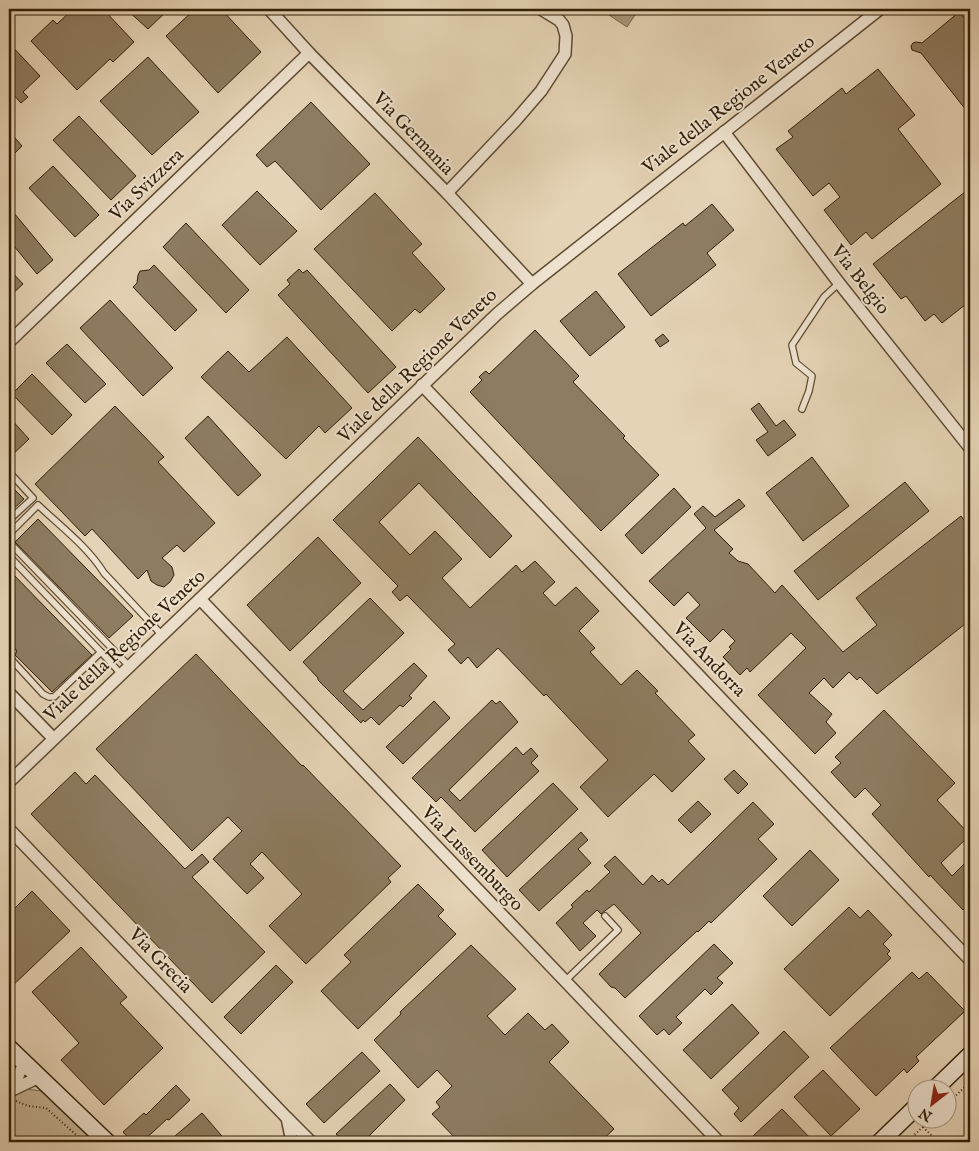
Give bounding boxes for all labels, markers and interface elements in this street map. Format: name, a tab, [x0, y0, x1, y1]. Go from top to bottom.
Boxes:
street label: Viale della Regione Veneto	[637, 30, 820, 181]
street label: Via Germania	[367, 86, 459, 181]
street label: Via Svizzera	[104, 143, 190, 227]
street label: Via Belgio	[825, 240, 895, 320]
street label: Viale della Regione Veneto	[332, 284, 503, 449]
street label: Viale della Regione Veneto	[38, 565, 211, 728]
street label: Via Andorra	[667, 617, 751, 703]
street label: Via Lussemburgo	[415, 801, 528, 917]
street label: Via Grecia	[122, 922, 198, 999]
north arrow	[906, 1078, 956, 1128]
text: N	[916, 1103, 937, 1126]

